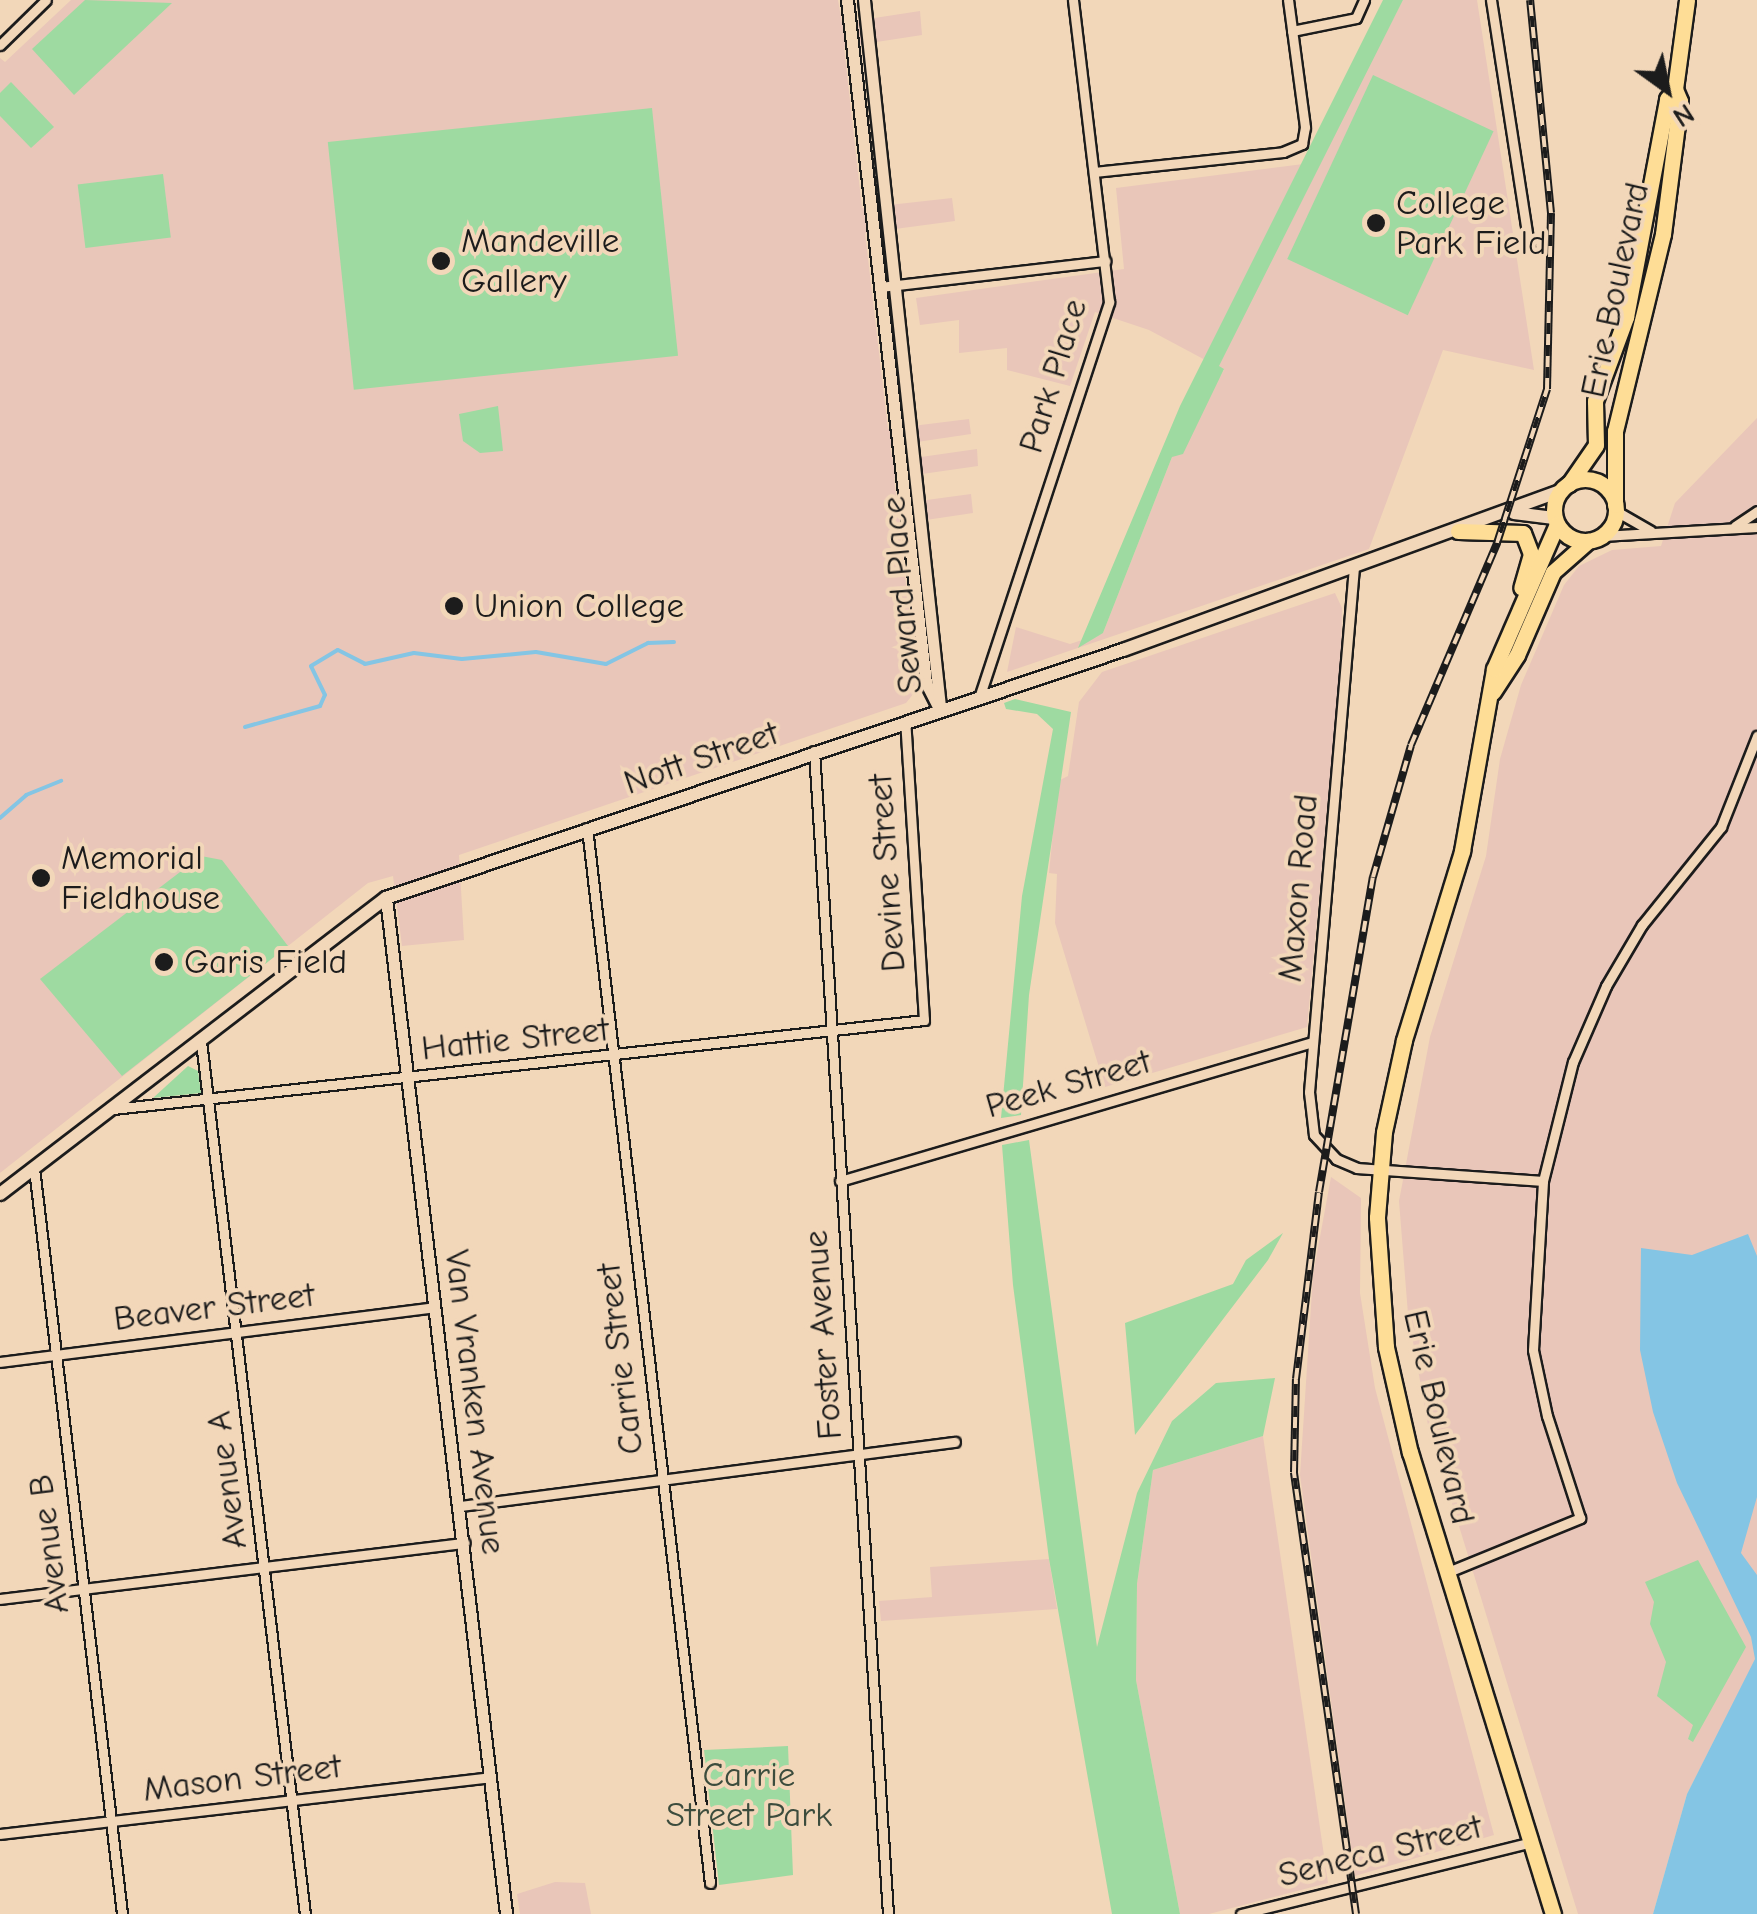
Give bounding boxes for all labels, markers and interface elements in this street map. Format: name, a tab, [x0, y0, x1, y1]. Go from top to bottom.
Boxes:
north arrow	[1617, 40, 1717, 140]
text: N	[1667, 97, 1700, 134]
street label: Erie Boulevard	[1572, 179, 1658, 401]
place label: College Park Field	[1396, 182, 1547, 264]
marker: College Park Field	[1365, 212, 1387, 234]
place label: Mandeville Gallery	[461, 220, 619, 302]
marker: Mandeville Gallery	[430, 250, 452, 272]
street label: Park Place	[1010, 294, 1096, 458]
street label: Seward Place	[872, 495, 932, 695]
place label: Union College	[474, 585, 684, 627]
marker: Union College	[443, 595, 465, 617]
street label: Nott Street	[618, 712, 784, 804]
street label: Devine Street	[859, 773, 915, 973]
street label: Maxon Road	[1269, 792, 1327, 984]
place label: Memorial Fieldhouse	[61, 837, 220, 919]
marker: Memorial Fieldhouse	[30, 867, 52, 889]
place label: Garis Field	[184, 941, 347, 983]
marker: Garis Field	[153, 951, 175, 973]
street label: Hattie Street	[419, 1008, 611, 1070]
street label: Peek Street	[981, 1040, 1155, 1128]
street label: Foster Avenue	[795, 1229, 851, 1441]
street label: Van Vranken Avenue	[435, 1247, 515, 1557]
street label: Carrie Street	[587, 1261, 653, 1457]
street label: Beaver Street	[111, 1274, 317, 1340]
street label: Erie Boulevard	[1394, 1306, 1484, 1528]
street label: Avenue A	[198, 1409, 256, 1551]
street label: Avenue B	[20, 1472, 78, 1616]
street label: Mason Street	[141, 1745, 343, 1811]
park label: Carrie Street Park	[666, 1754, 832, 1836]
street label: Seneca Street	[1274, 1805, 1486, 1897]

